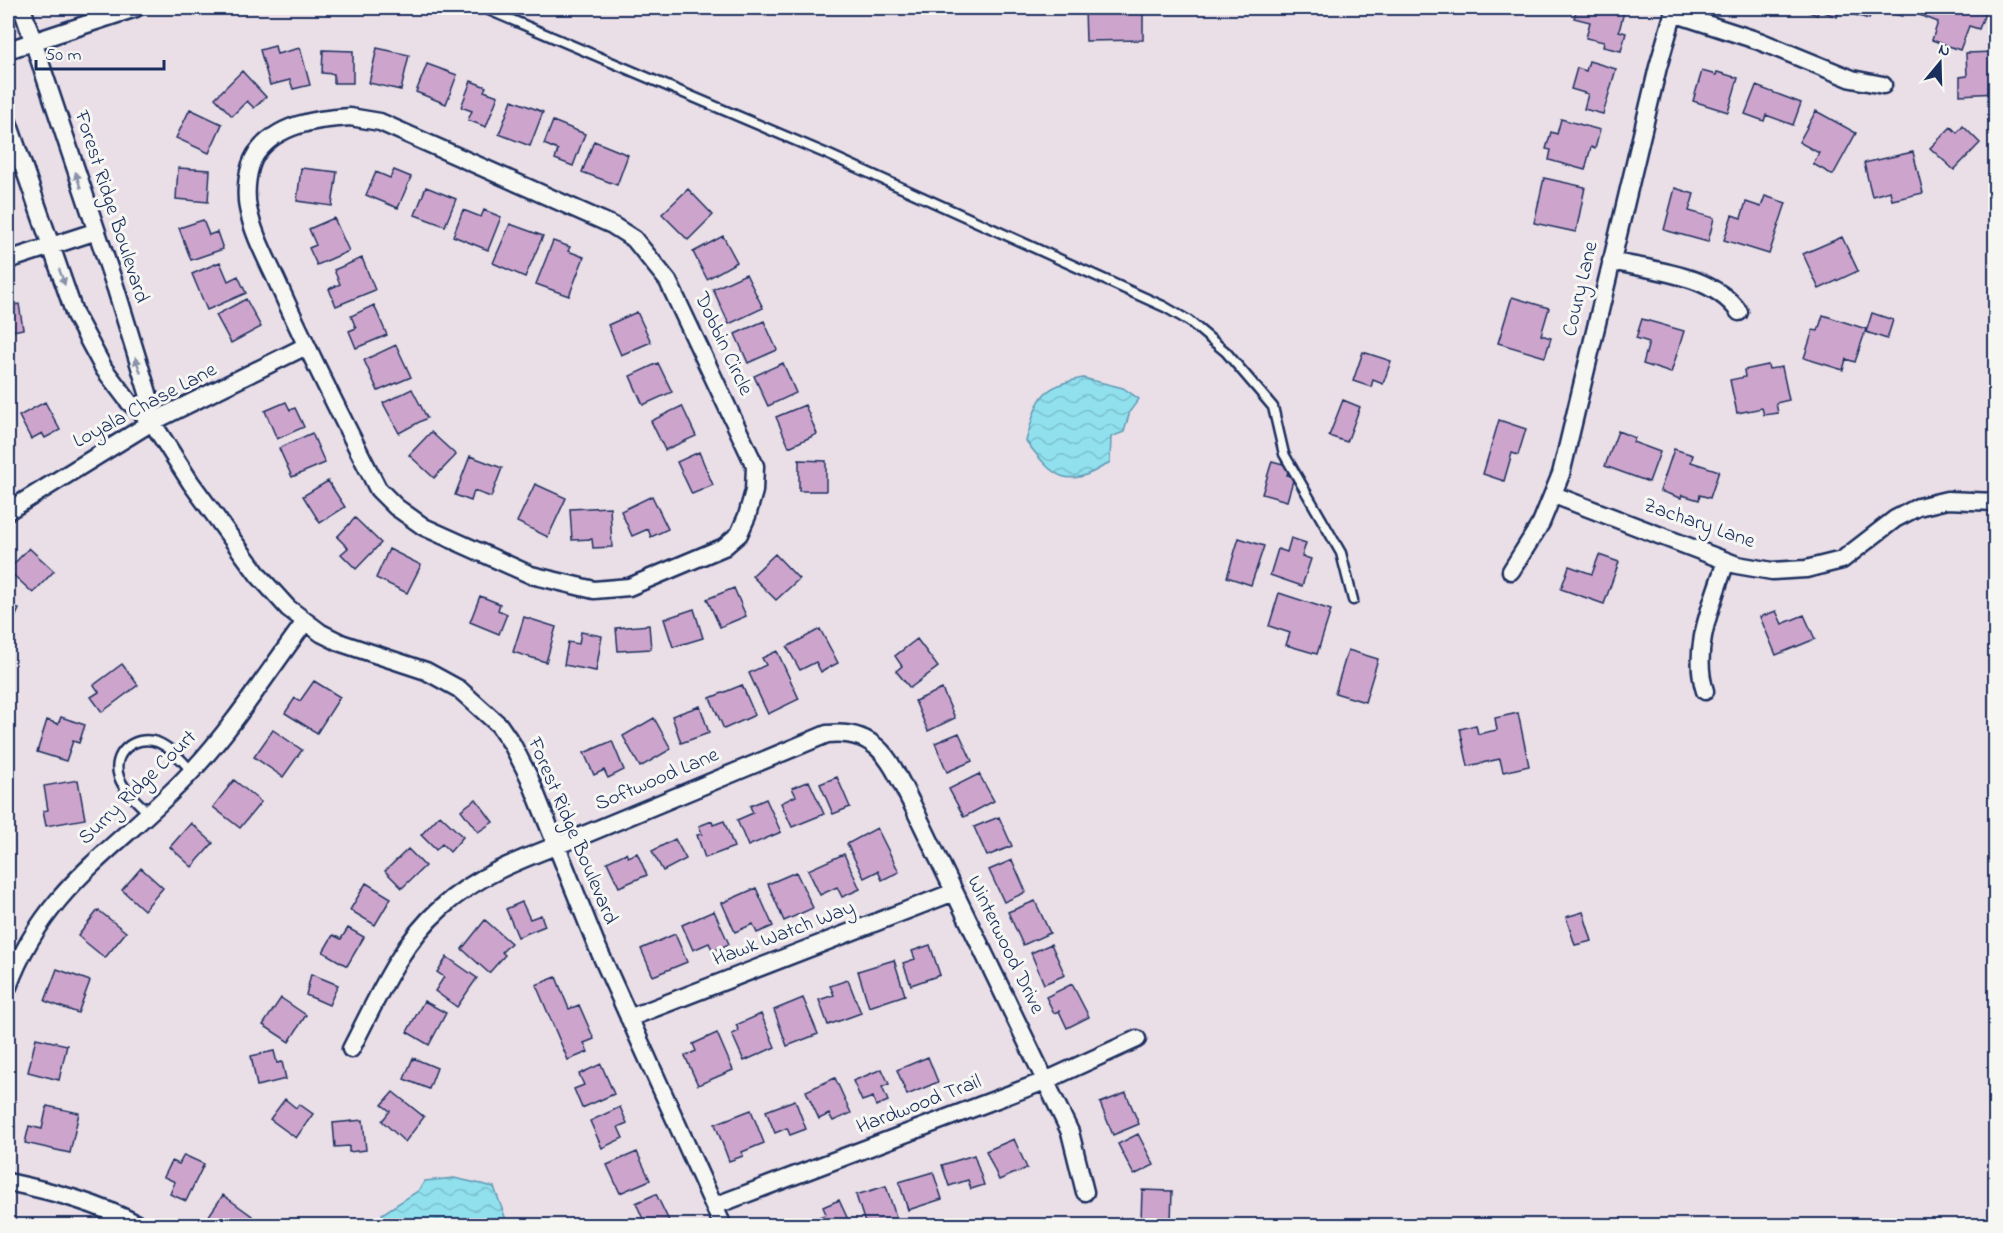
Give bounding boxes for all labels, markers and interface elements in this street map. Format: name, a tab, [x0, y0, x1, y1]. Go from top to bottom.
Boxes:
scale bar	[36, 33, 164, 71]
north arrow	[1910, 33, 1970, 93]
text: N	[1935, 38, 1953, 64]
text: 50 m	[45, 43, 82, 69]
street label: Forest Ridge Boulevard	[64, 106, 156, 308]
one-way arrow	[73, 171, 82, 189]
street label: Coury Lane	[1556, 238, 1609, 340]
one-way arrow	[57, 268, 67, 286]
street label: Dobbin Circle	[686, 287, 760, 401]
street label: Loyala Chase Lane	[68, 355, 224, 458]
one-way arrow	[133, 356, 143, 374]
street label: Zachary Lane	[1639, 491, 1759, 559]
street label: Surry Ridge Court	[72, 723, 205, 854]
street label: Forest Ridge Boulevard	[517, 732, 625, 930]
street label: Softwood Lane	[591, 740, 724, 820]
street label: Winterwood Drive	[958, 871, 1052, 1020]
street label: Hawk Watch Way	[709, 893, 860, 977]
street label: Hardwood Trail	[852, 1067, 986, 1143]

